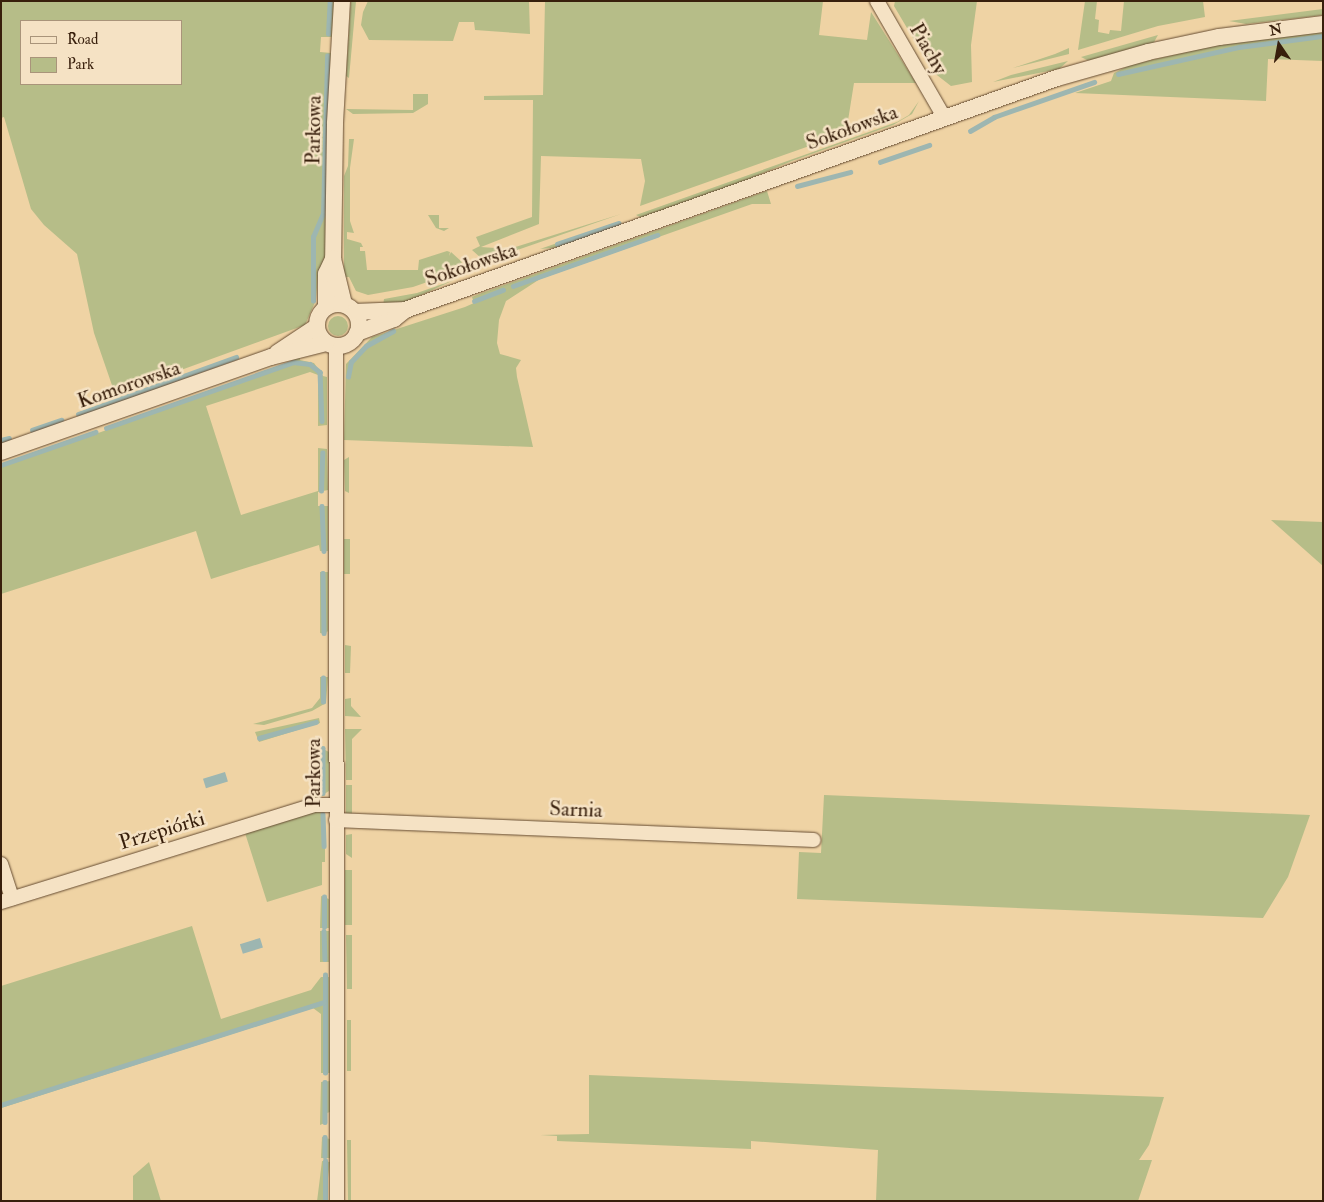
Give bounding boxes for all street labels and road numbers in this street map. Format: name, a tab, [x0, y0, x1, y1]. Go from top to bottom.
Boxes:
street label: Piachy	[903, 19, 953, 79]
street label: Parkowa	[301, 95, 327, 165]
street label: Sokołowska	[803, 100, 901, 156]
street label: Sokołowska	[422, 238, 520, 292]
street label: Komorowska	[74, 356, 184, 414]
street label: Parkowa	[301, 738, 327, 808]
street label: Sarnia	[549, 796, 603, 824]
street label: Przepiórki	[116, 806, 208, 856]

